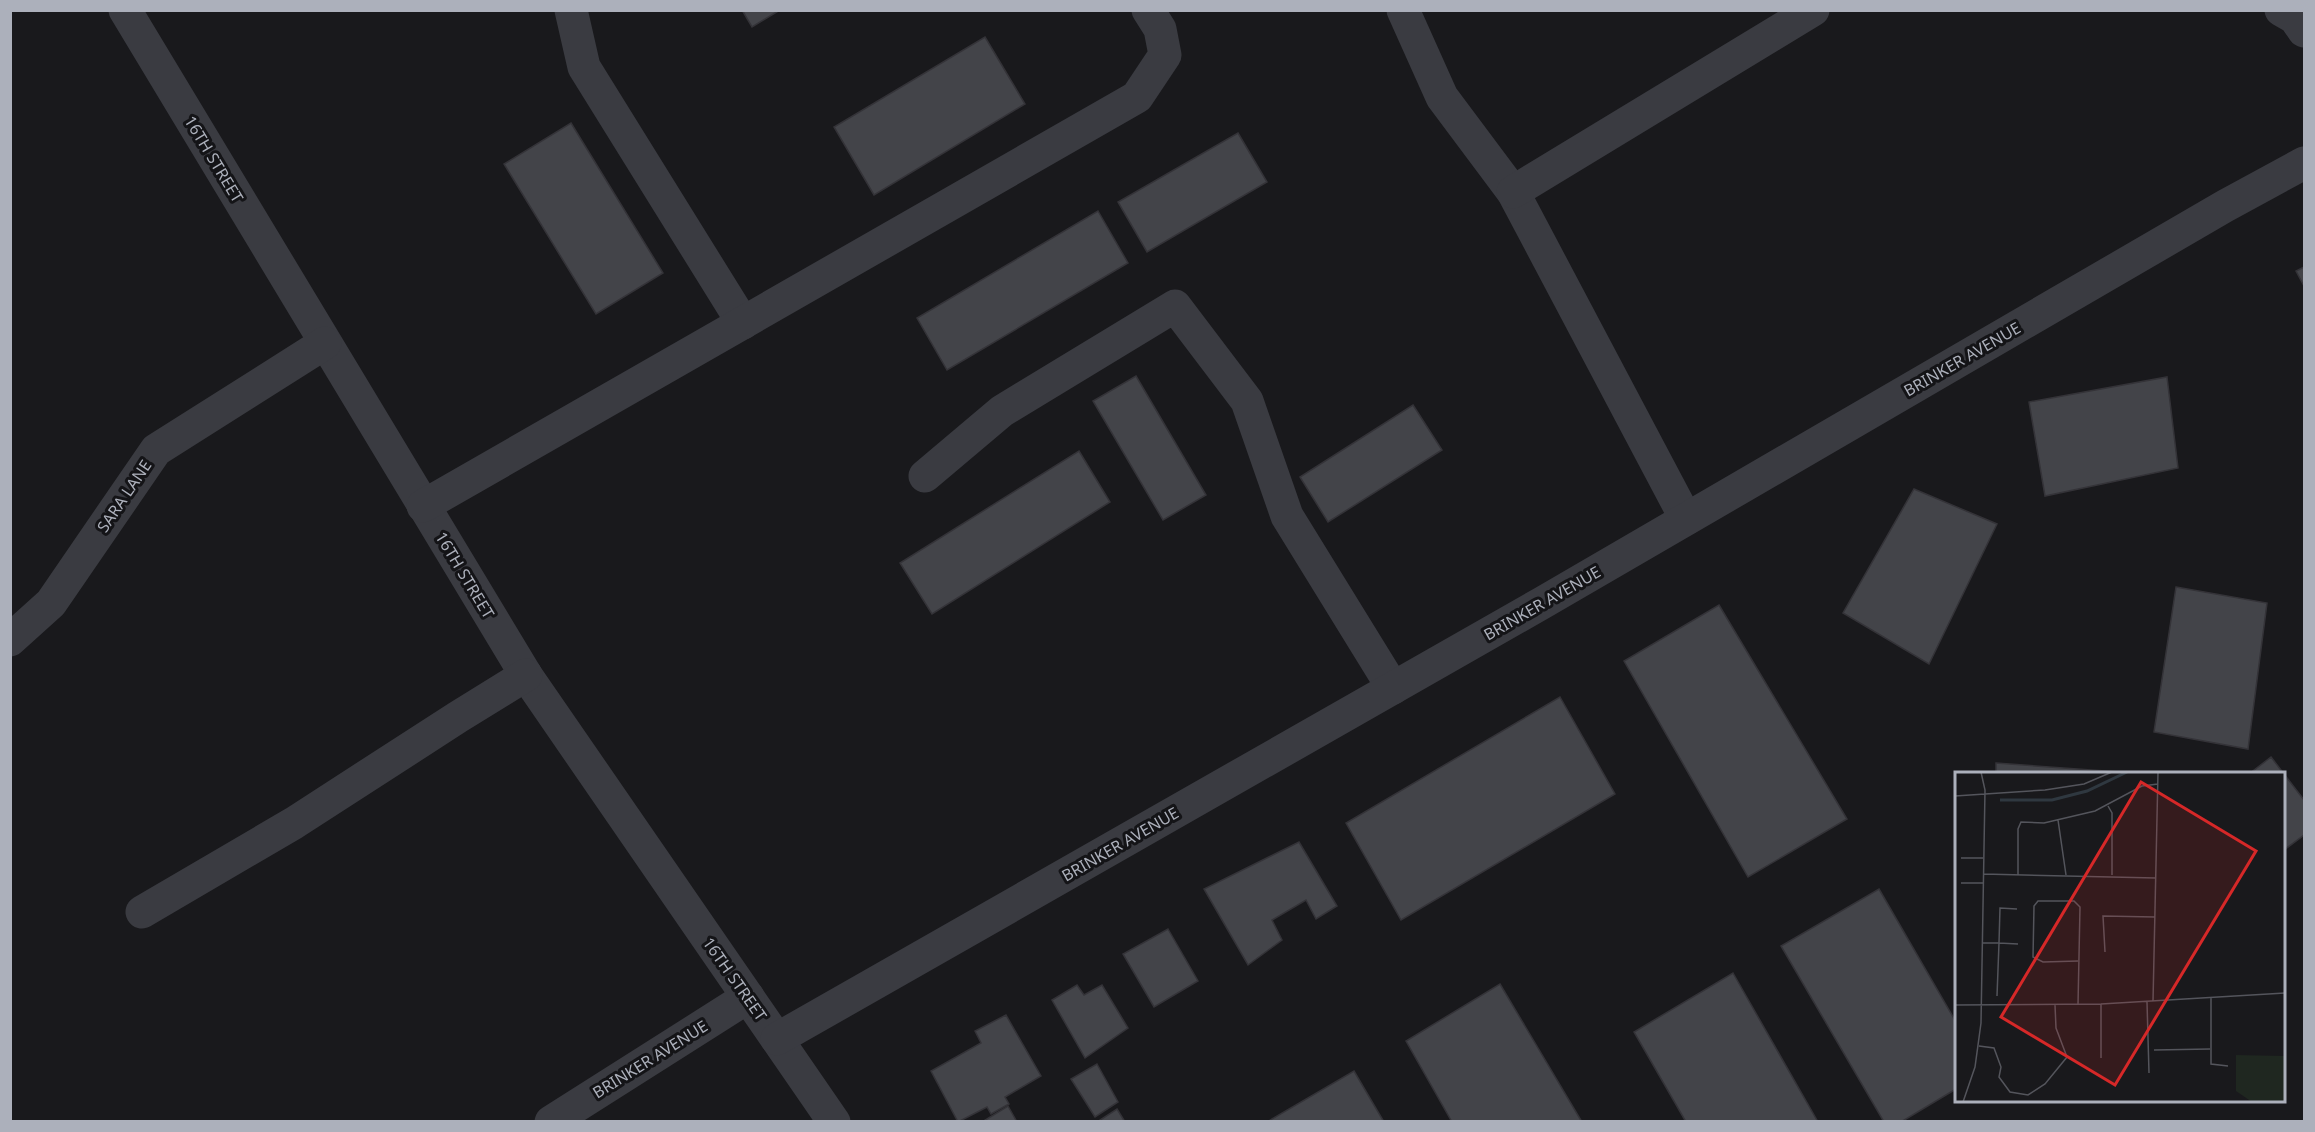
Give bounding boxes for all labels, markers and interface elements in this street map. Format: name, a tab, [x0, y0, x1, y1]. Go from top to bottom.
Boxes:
street label: 16TH STREET	[179, 112, 249, 207]
street label: BRINKER AVENUE	[1899, 317, 2025, 401]
street label: SARA LANE	[92, 455, 156, 537]
street label: 16TH STREET	[430, 528, 500, 623]
street label: BRINKER AVENUE	[1479, 561, 1605, 645]
inset map	[1955, 772, 2285, 1102]
street label: BRINKER AVENUE	[1057, 802, 1183, 886]
street label: 16TH STREET	[698, 933, 772, 1025]
street label: BRINKER AVENUE	[588, 1015, 712, 1103]

